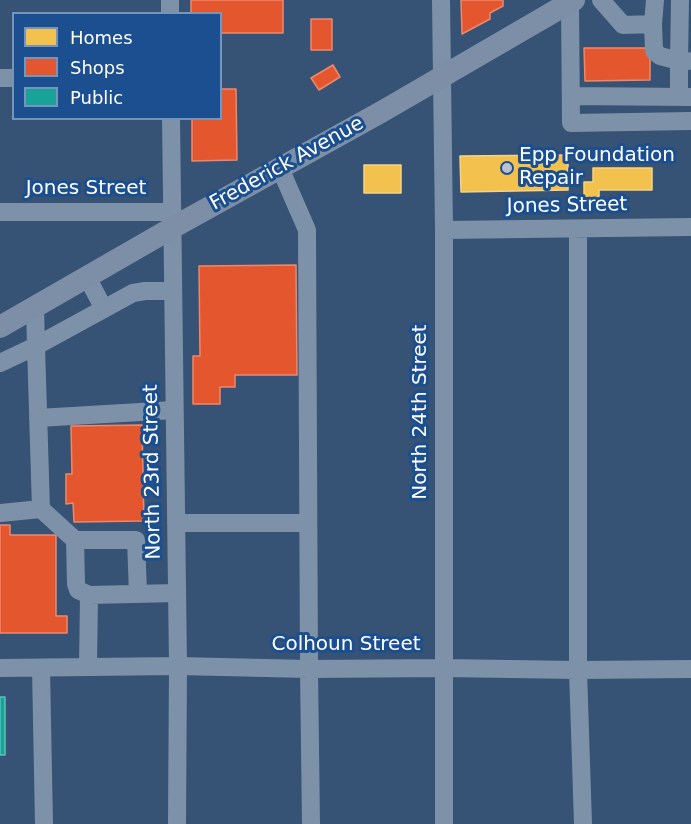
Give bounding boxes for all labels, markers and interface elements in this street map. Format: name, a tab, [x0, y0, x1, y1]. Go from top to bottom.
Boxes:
legend	[12, 12, 222, 120]
text: Homes	[70, 27, 133, 48]
text: Shops	[70, 57, 125, 78]
text: Public	[70, 87, 123, 108]
street label: Frederick Avenue	[206, 112, 368, 216]
place label: Epp Foundation Repair	[519, 144, 675, 191]
marker: Epp Foundation Repair	[500, 161, 514, 175]
street label: Jones Street	[26, 177, 146, 201]
street label: Jones Street	[506, 193, 628, 219]
street label: North 24th Street	[409, 324, 433, 500]
street label: North 23rd Street	[139, 384, 167, 560]
street label: Colhoun Street	[271, 633, 421, 657]

